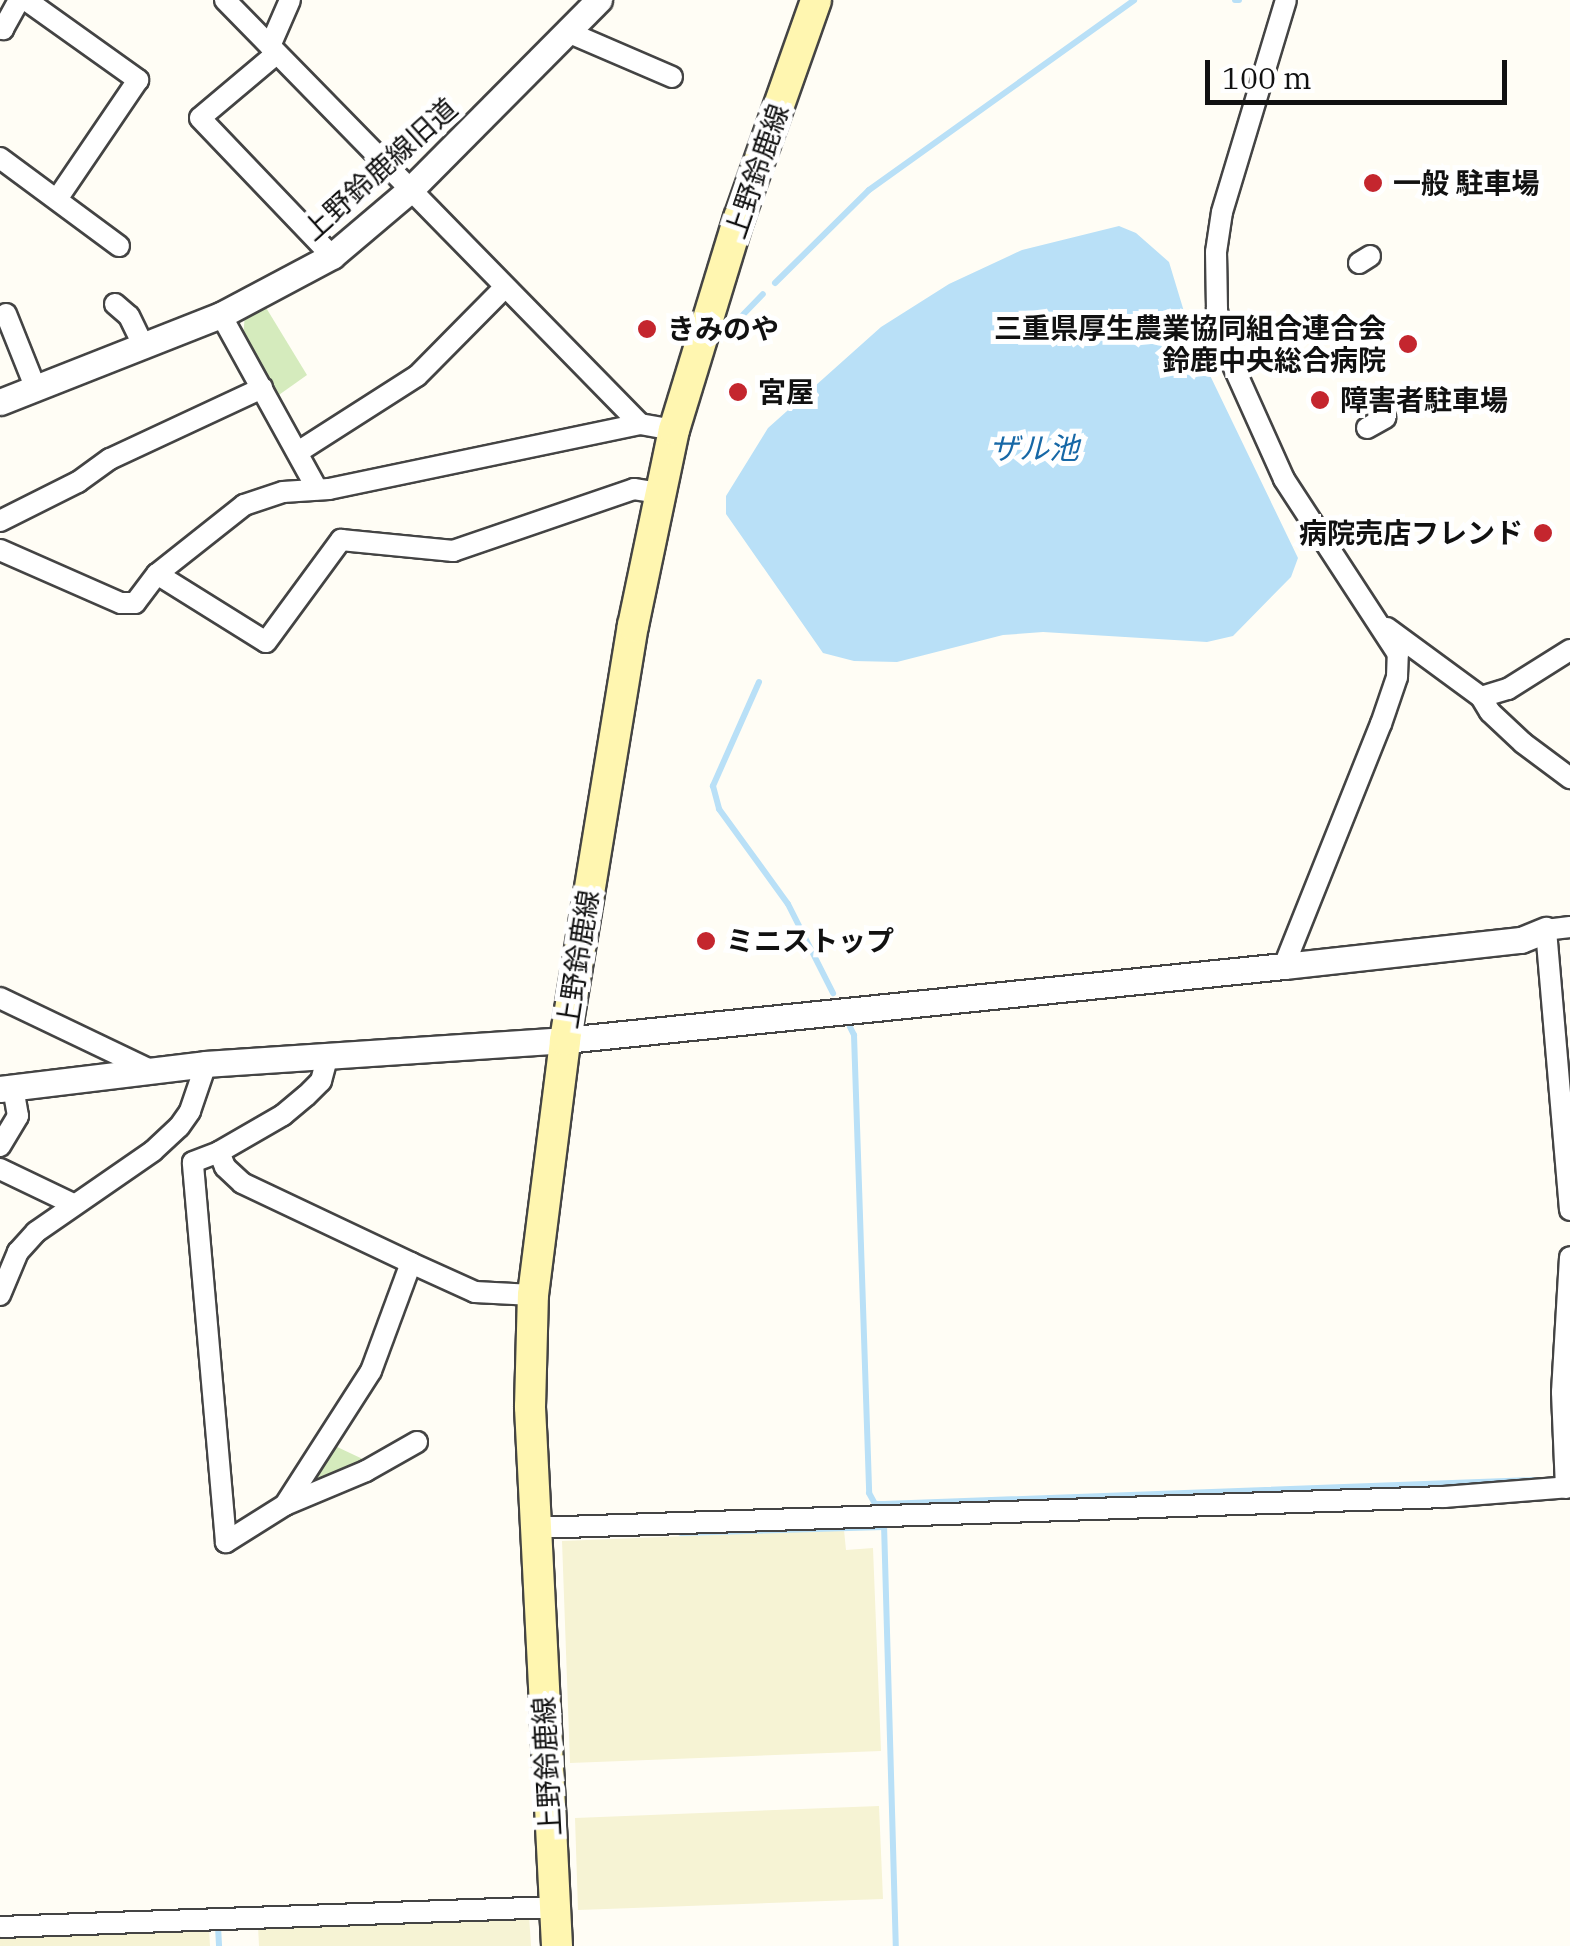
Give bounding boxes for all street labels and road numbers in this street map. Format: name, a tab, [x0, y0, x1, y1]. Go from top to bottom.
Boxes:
street label: 上野鈴鹿線旧道	[296, 91, 464, 247]
street label: 上野鈴鹿線	[718, 99, 796, 243]
street label: 上野鈴鹿線	[550, 887, 606, 1031]
street label: 上野鈴鹿線	[527, 1695, 567, 1837]

